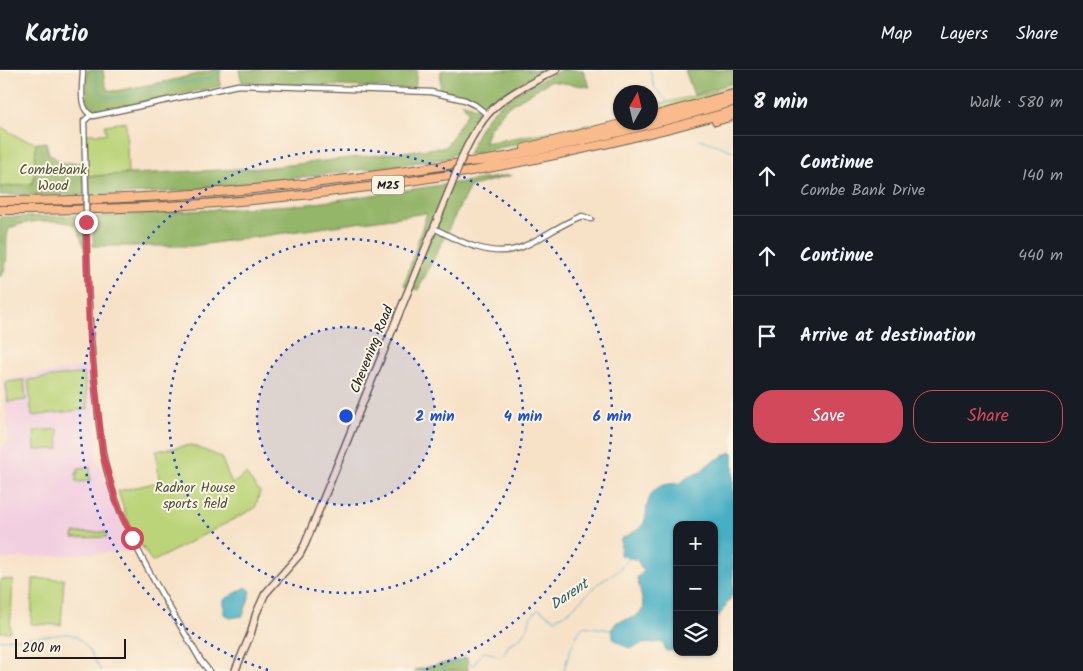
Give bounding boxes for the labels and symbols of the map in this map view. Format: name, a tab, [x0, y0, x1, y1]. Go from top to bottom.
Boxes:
north arrow	[613, 85, 658, 130]
park label: Combebank Wood	[19, 159, 87, 197]
road number: M25	[372, 176, 404, 194]
route end	[75, 211, 98, 234]
street label: Chevening Road	[344, 301, 400, 397]
text: 2 min	[415, 405, 455, 429]
text: 4 min	[504, 405, 542, 429]
text: 6 min	[593, 405, 631, 429]
centre of rings	[337, 407, 355, 425]
park label: Radnor House sports field	[155, 477, 236, 515]
route start	[121, 527, 144, 550]
water label: Darent	[545, 572, 596, 617]
scale bar	[15, 636, 126, 659]

